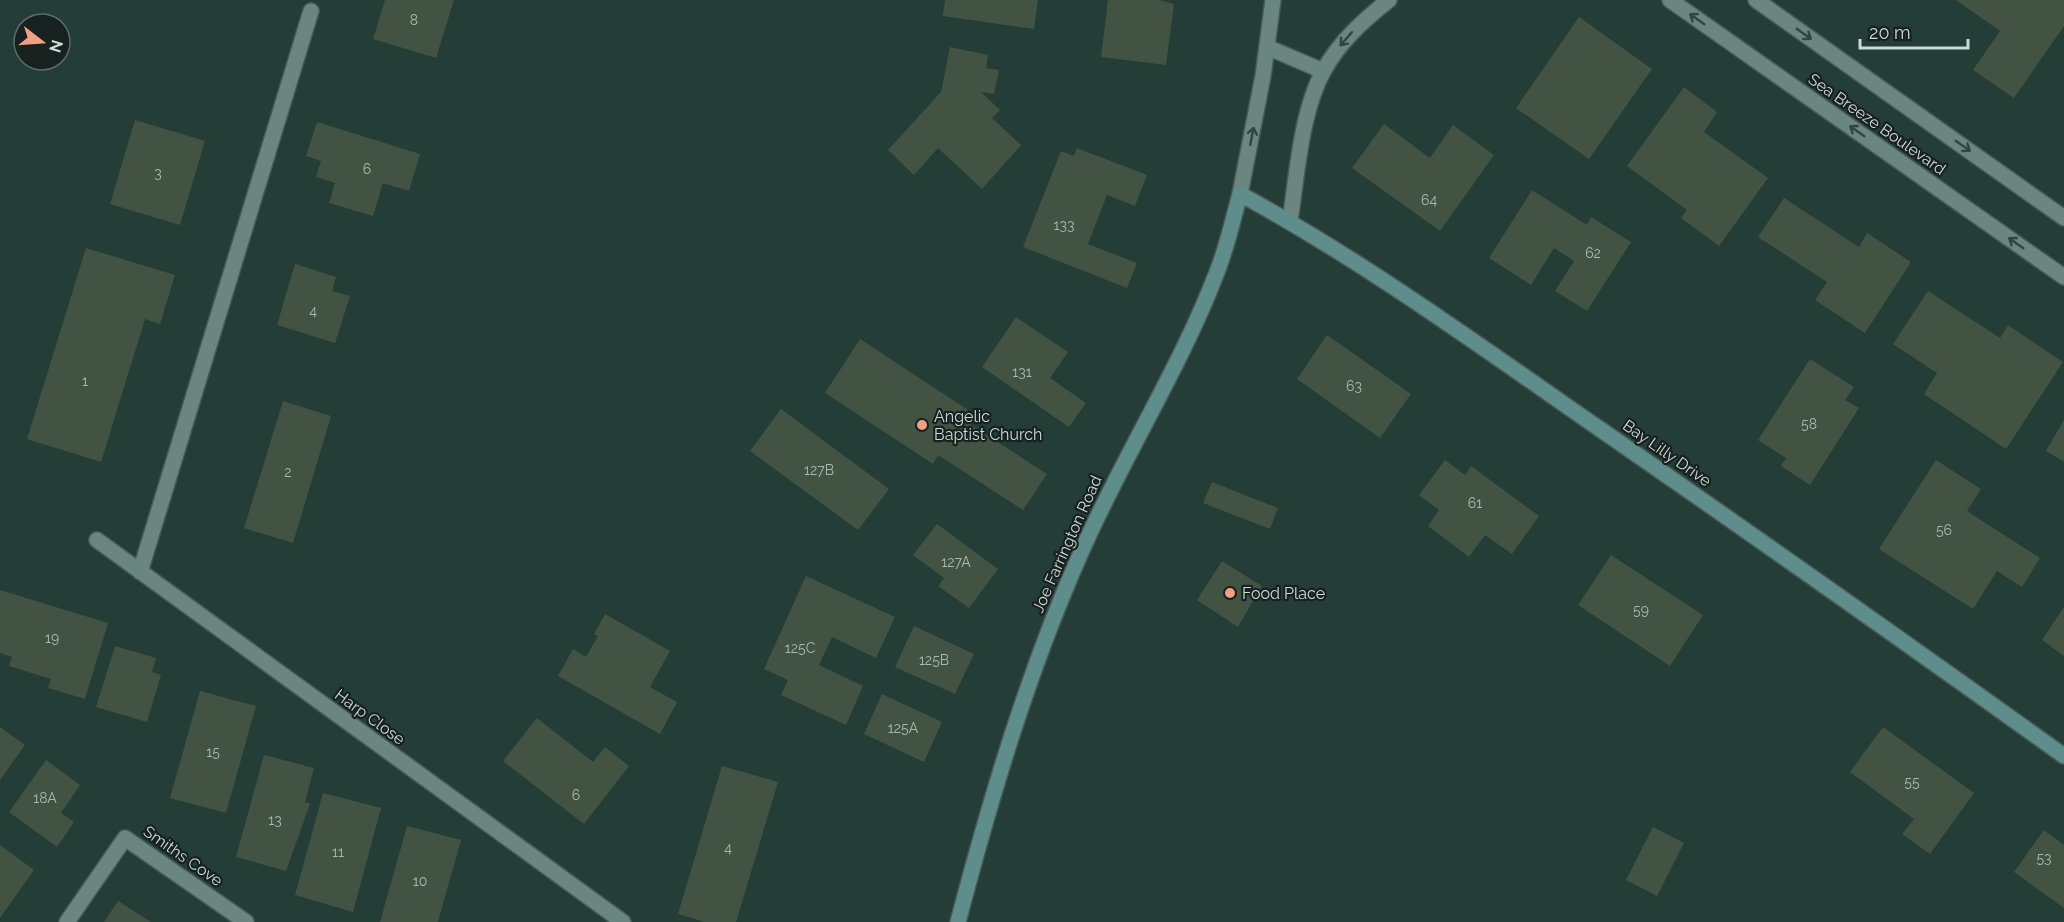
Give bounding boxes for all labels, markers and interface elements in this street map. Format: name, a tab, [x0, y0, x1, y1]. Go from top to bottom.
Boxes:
north arrow	[12, 12, 72, 72]
house number: 8	[410, 12, 418, 28]
scale bar	[1860, 12, 1968, 50]
one-way arrow	[1689, 13, 1706, 25]
text: 20 m	[1869, 22, 1911, 43]
one-way arrow	[1795, 28, 1811, 40]
one-way arrow	[1339, 31, 1353, 46]
text: N	[45, 38, 67, 55]
street label: Sea Breeze Boulevard	[1805, 69, 1949, 179]
one-way arrow	[1849, 125, 1865, 137]
one-way arrow	[1247, 127, 1258, 147]
one-way arrow	[1955, 140, 1971, 152]
house number: 6	[363, 161, 371, 177]
house number: 3	[154, 165, 162, 181]
house number: 64	[1421, 192, 1437, 208]
house number: 133	[1054, 217, 1074, 233]
one-way arrow	[2009, 237, 2025, 249]
house number: 62	[1585, 245, 1601, 261]
house number: 4	[309, 303, 317, 319]
house number: 131	[1012, 364, 1032, 380]
house number: 1	[82, 373, 88, 389]
house number: 63	[1346, 378, 1362, 394]
place label: Angelic Baptist Church	[934, 407, 1042, 444]
street label: Bay Lilly Drive	[1619, 416, 1715, 490]
house number: 58	[1801, 416, 1817, 432]
marker: Angelic Baptist Church	[915, 418, 929, 432]
house number: 127B	[804, 462, 834, 478]
house number: 2	[284, 464, 292, 480]
street label: Joe Farrington Road	[1028, 472, 1106, 616]
house number: 61	[1468, 495, 1482, 511]
house number: 56	[1936, 522, 1952, 538]
house number: 127A	[941, 554, 971, 570]
place label: Food Place	[1242, 584, 1325, 603]
marker: Food Place	[1223, 586, 1237, 600]
house number: 59	[1633, 602, 1649, 618]
house number: 19	[45, 630, 59, 646]
house number: 125C	[785, 640, 816, 656]
house number: 125B	[919, 652, 949, 668]
street label: Harp Close	[331, 685, 409, 749]
house number: 125A	[888, 720, 919, 736]
house number: 15	[206, 744, 220, 760]
house number: 55	[1904, 774, 1920, 790]
house number: 6	[572, 787, 580, 803]
house number: 18A	[33, 790, 57, 806]
house number: 13	[268, 812, 282, 828]
street label: Smiths Cove	[140, 822, 226, 890]
house number: 4	[724, 840, 732, 856]
house number: 11	[332, 844, 344, 860]
house number: 53	[2036, 850, 2052, 866]
house number: 10	[413, 873, 427, 889]

